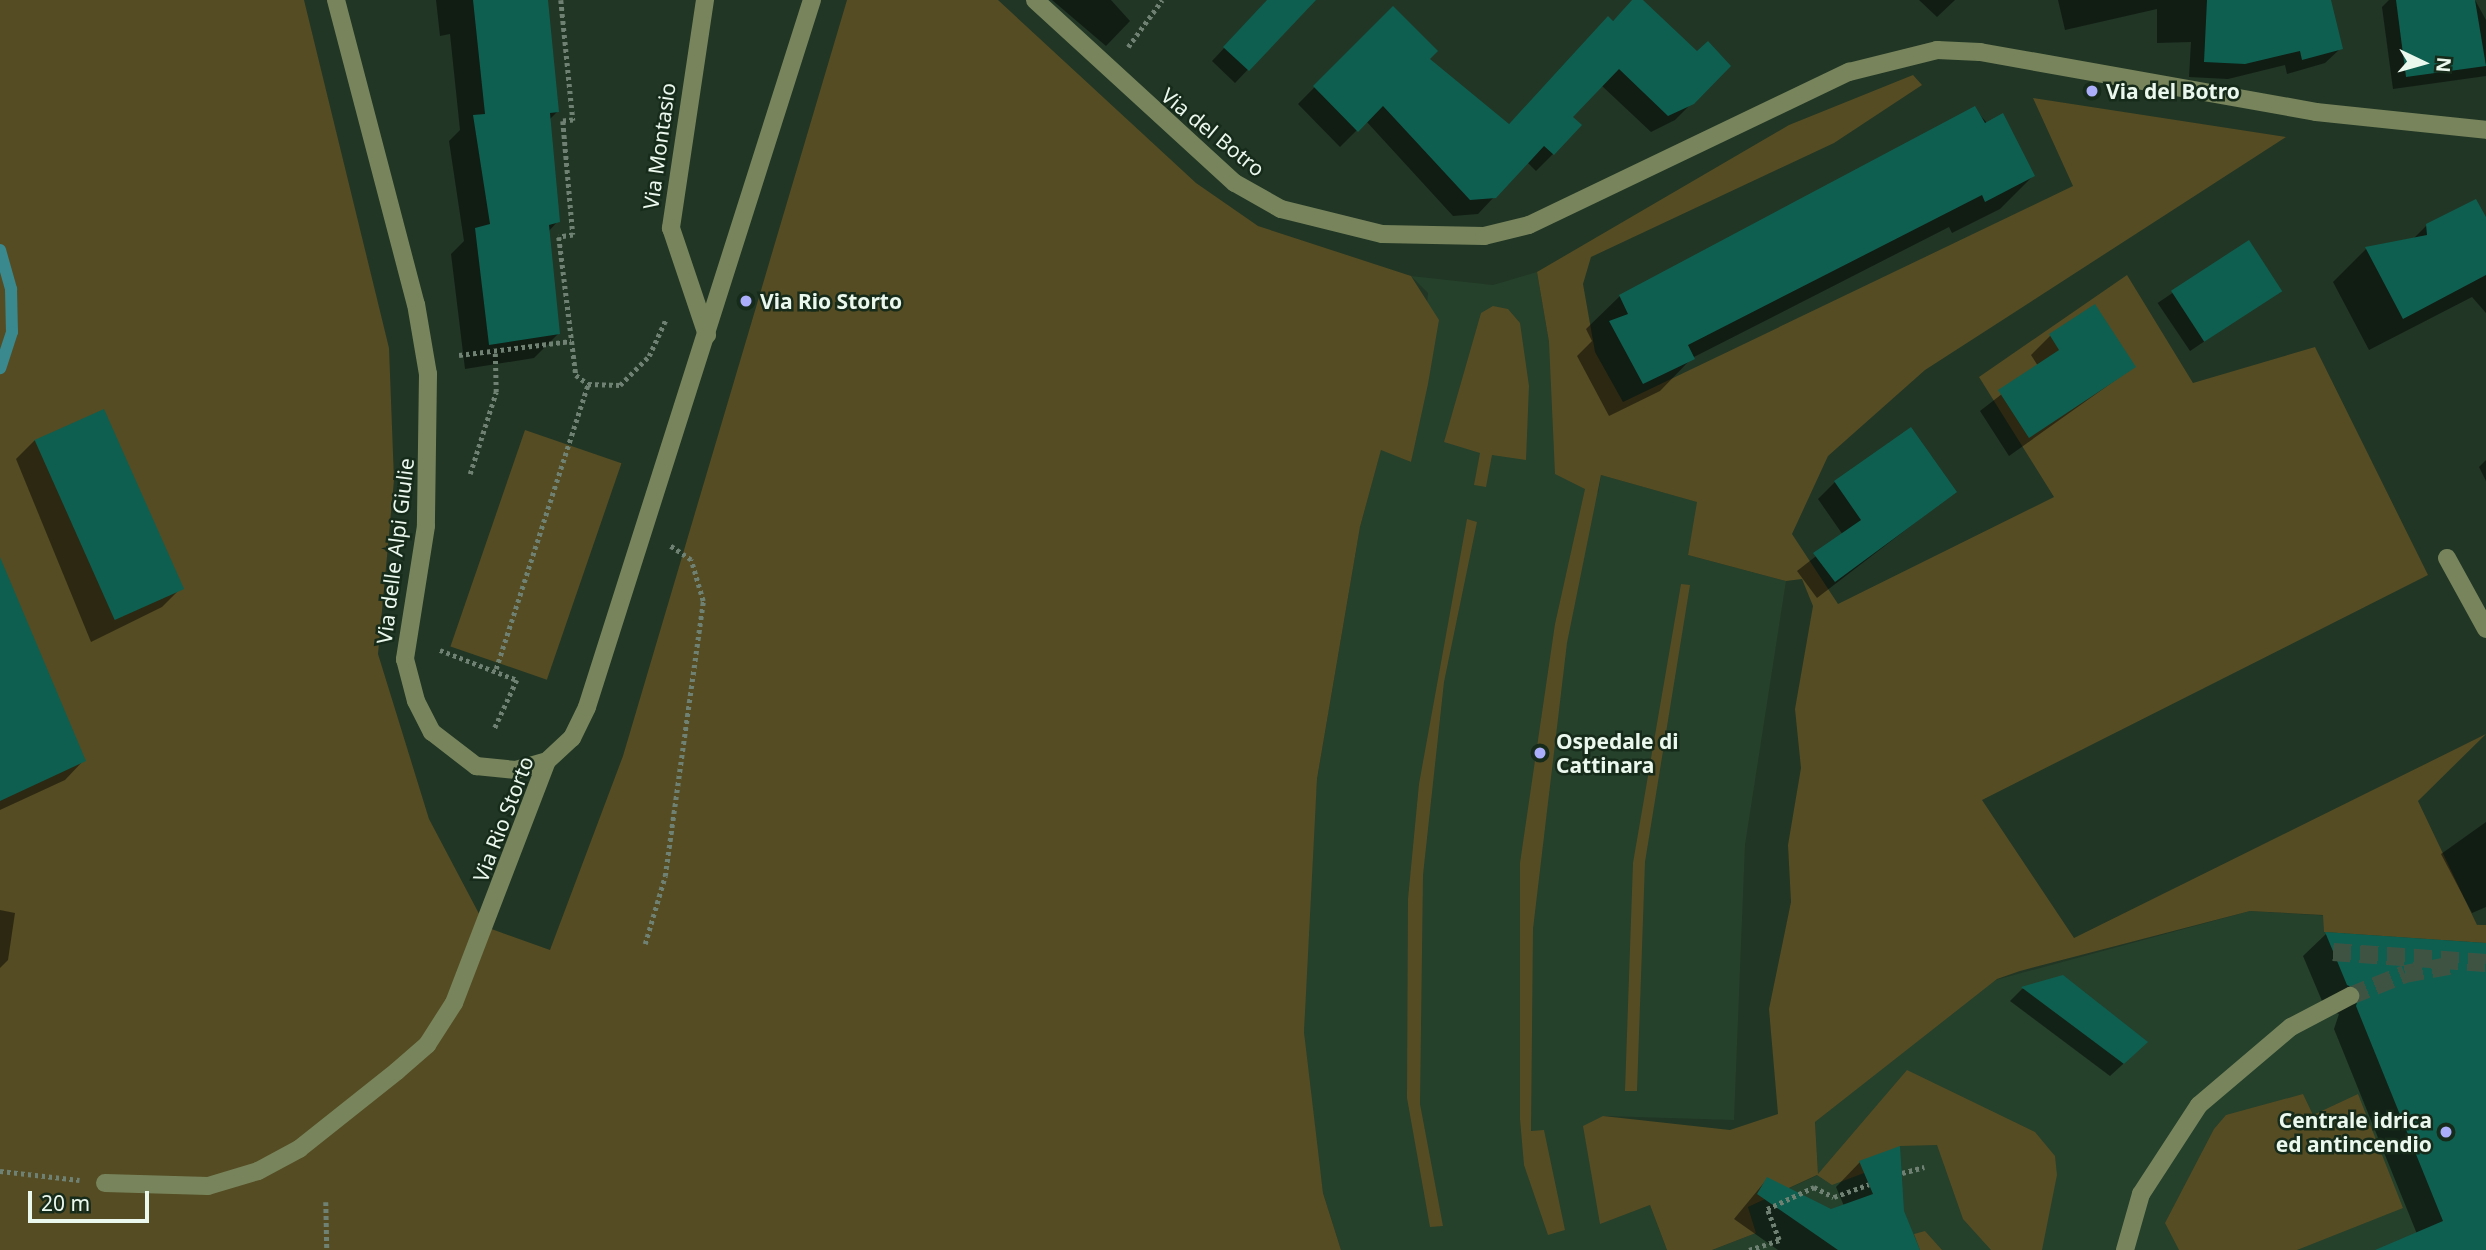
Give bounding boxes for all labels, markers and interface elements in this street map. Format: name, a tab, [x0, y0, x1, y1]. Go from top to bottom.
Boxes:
north arrow	[2388, 28, 2458, 98]
text: N	[2430, 56, 2458, 74]
place label: Via del Botro	[2106, 78, 2240, 104]
street label: Via Montasio	[638, 81, 680, 211]
street label: Via del Botro	[1156, 83, 1270, 181]
marker: Via del Botro	[2084, 83, 2100, 99]
place label: Via Rio Storto	[760, 288, 902, 314]
marker: Via Rio Storto	[738, 293, 754, 309]
street label: Via delle Alpi Giulie	[371, 457, 419, 645]
place label: Ospedale di Cattinara	[1556, 728, 1679, 778]
marker: Ospedale di Cattinara	[1530, 743, 1550, 763]
street label: Via Rio Storto	[467, 753, 539, 885]
place label: Centrale idrica ed antincendio	[2276, 1107, 2432, 1157]
marker: Centrale idrica ed antincendio	[2438, 1124, 2454, 1140]
scale bar	[32, 1176, 152, 1220]
text: 20 m	[41, 1189, 90, 1217]

